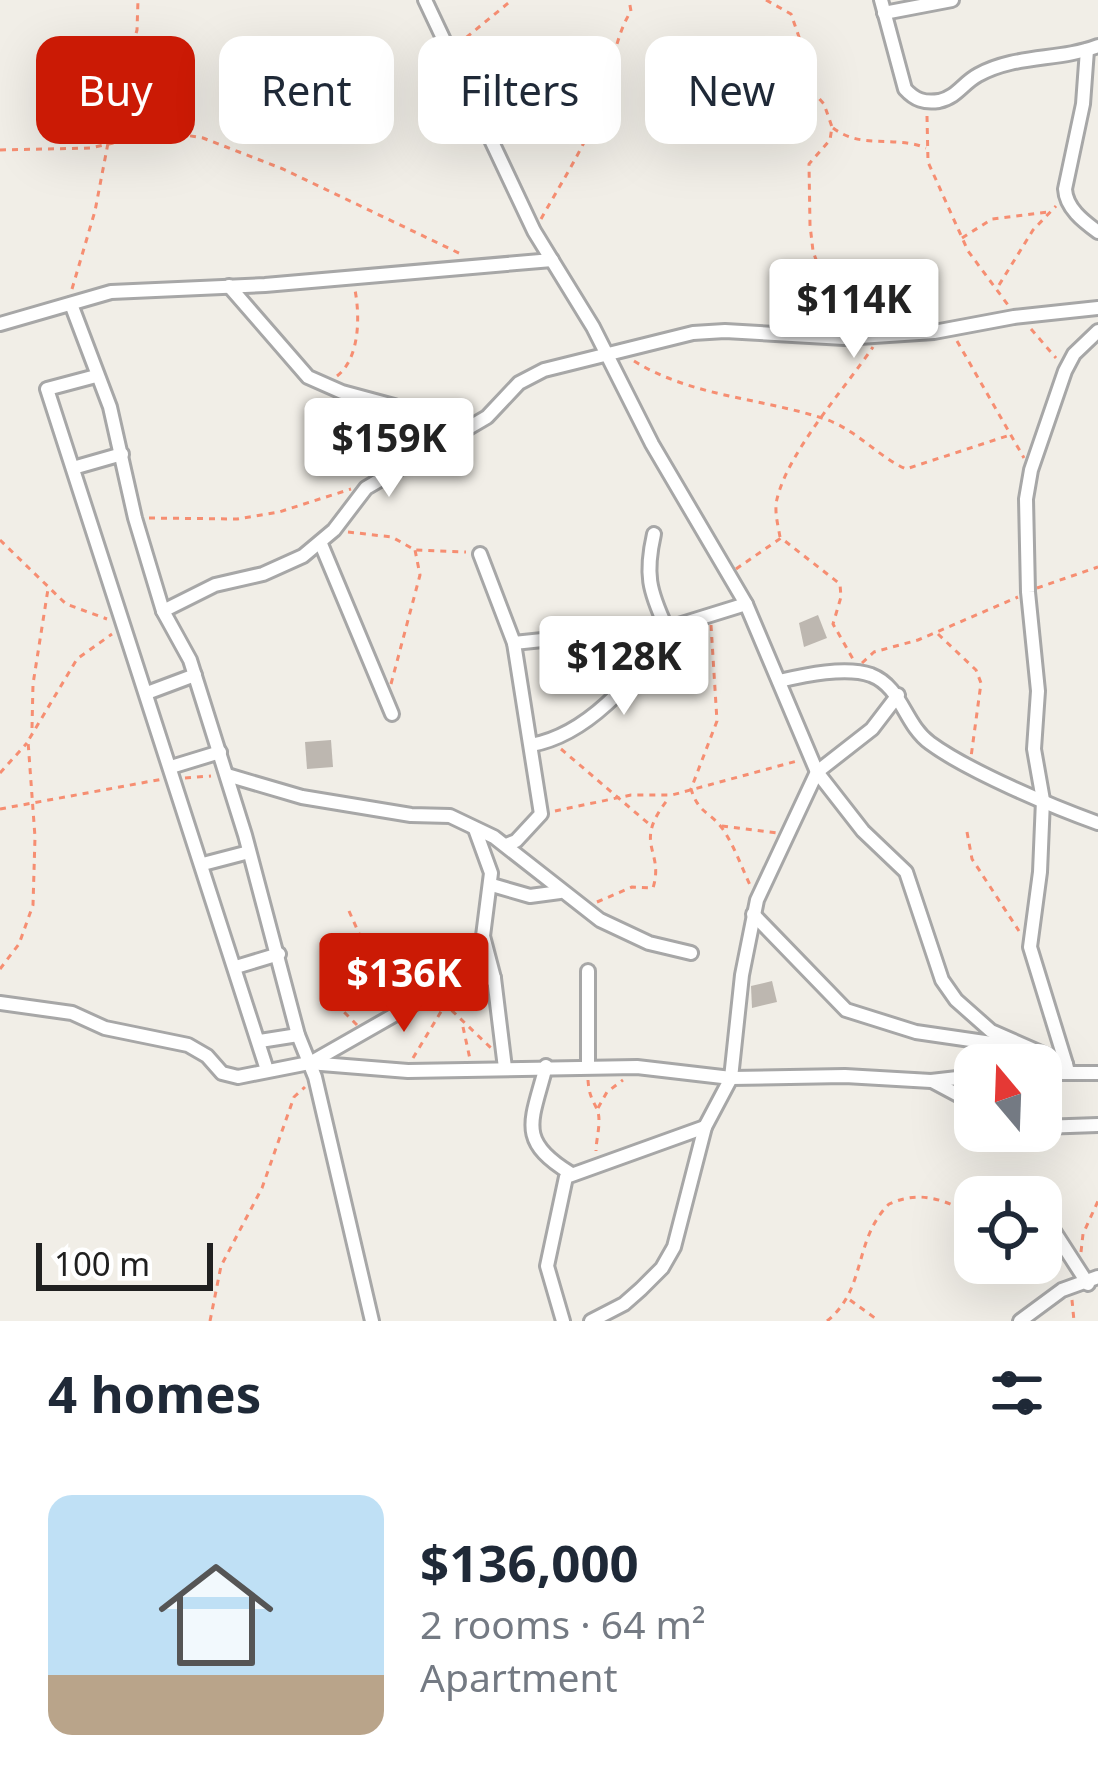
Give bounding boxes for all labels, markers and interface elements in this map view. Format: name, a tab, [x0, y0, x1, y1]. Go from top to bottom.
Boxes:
chip: Buy	[36, 36, 195, 144]
chip: Rent	[219, 36, 394, 144]
chip: Filters	[418, 36, 621, 144]
chip: New	[645, 36, 817, 144]
pin: $114K	[770, 259, 938, 361]
text: $114K	[796, 271, 912, 324]
pin: $159K	[305, 398, 473, 500]
text: $159K	[331, 410, 447, 463]
pin: $128K	[540, 616, 708, 718]
text: $128K	[566, 628, 682, 681]
pin: $136K	[320, 933, 488, 1035]
text: $136K	[346, 945, 462, 998]
north arrow	[954, 1044, 1062, 1152]
map controls	[954, 1044, 1062, 1284]
button: locate	[954, 1176, 1062, 1284]
scale bar	[36, 1237, 213, 1290]
text: 100 m	[54, 1241, 150, 1286]
text: 4 homes	[48, 1358, 261, 1428]
icon: filters	[984, 1360, 1050, 1426]
text: $136,000	[420, 1527, 639, 1597]
icon: home	[144, 1543, 288, 1687]
text: 2 rooms · 64 m²	[420, 1597, 706, 1650]
text: Apartment	[420, 1650, 618, 1703]

